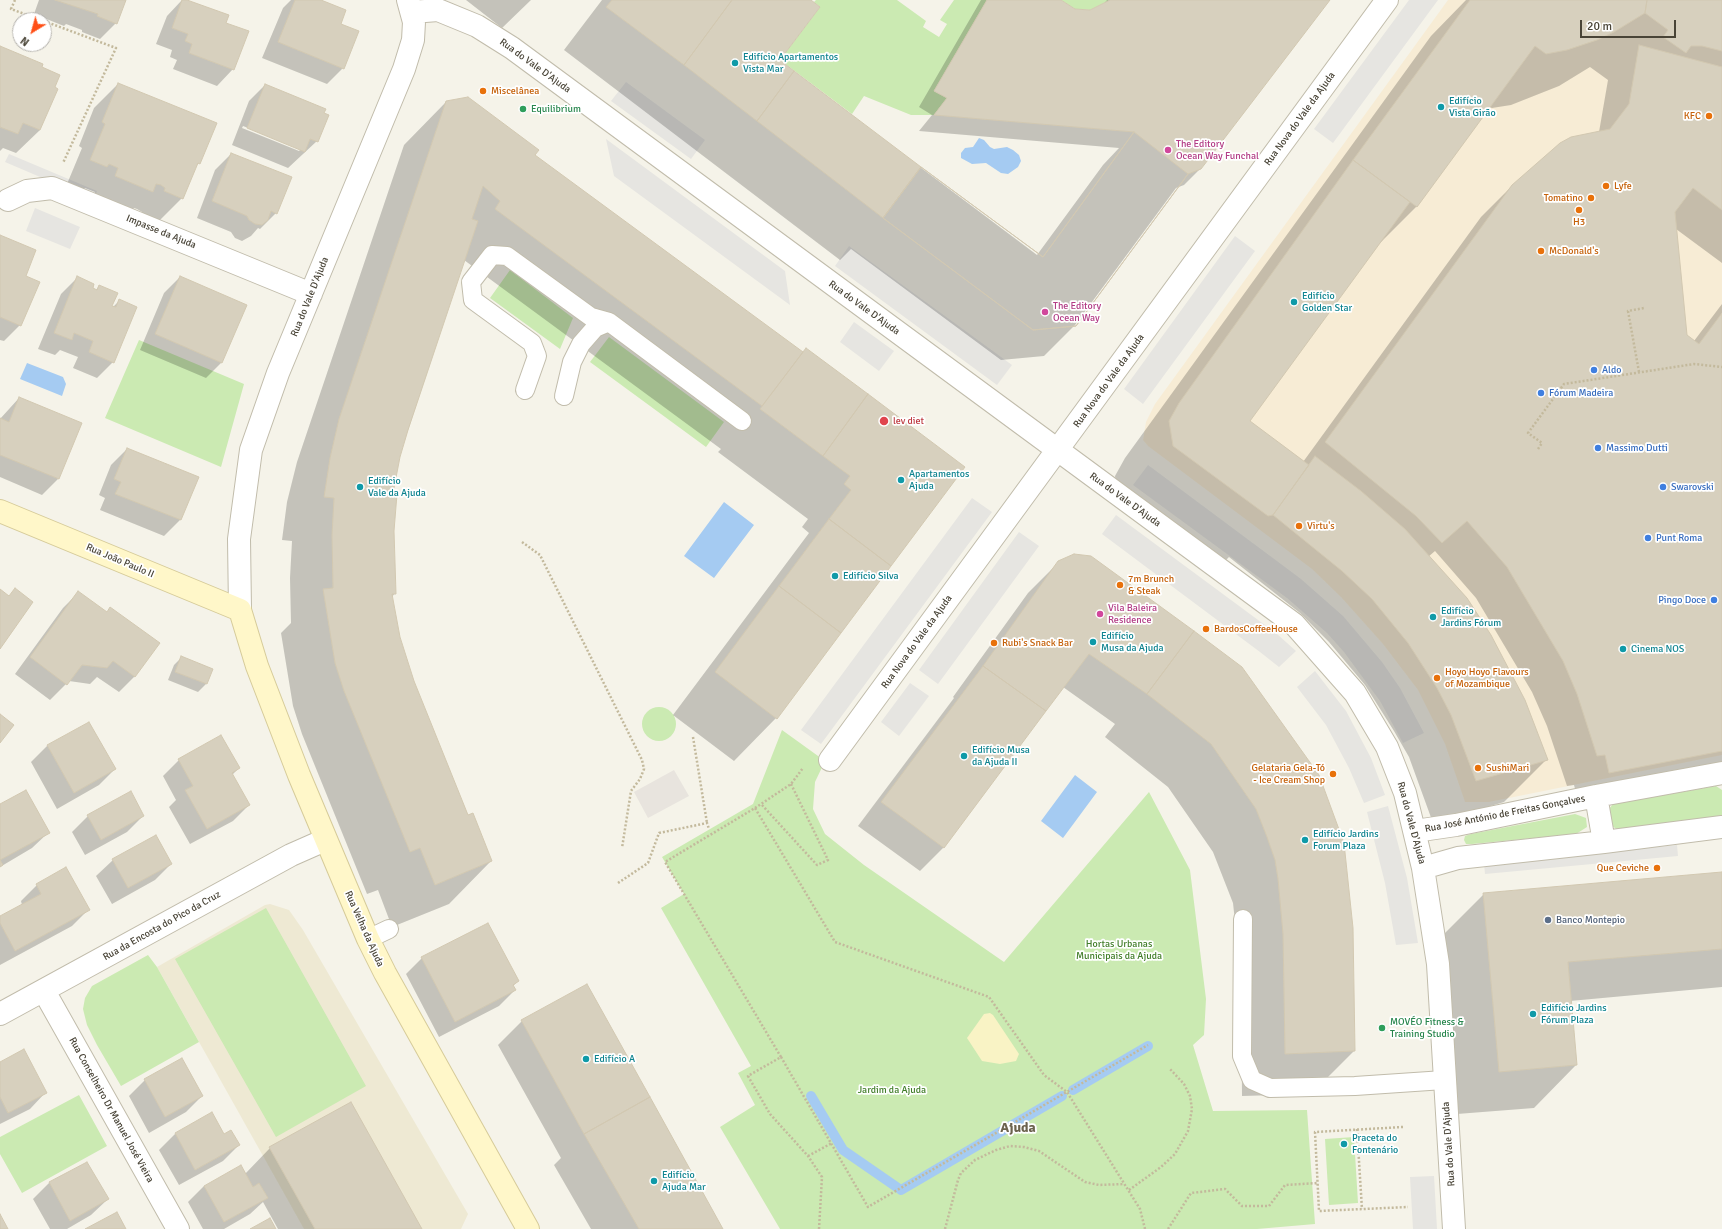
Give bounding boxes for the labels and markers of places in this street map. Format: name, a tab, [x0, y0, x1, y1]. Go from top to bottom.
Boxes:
place label: Edifício Apartamentos Vista Mar	[743, 51, 838, 74]
marker: Edifício Apartamentos Vista Mar	[730, 58, 740, 68]
place label: Miscelânea	[491, 85, 539, 97]
marker: Miscelânea	[478, 86, 488, 96]
place label: Edifício Vista Girão	[1449, 95, 1496, 118]
marker: Edifício Vista Girão	[1436, 102, 1446, 112]
place label: Equilibrium	[531, 103, 581, 115]
marker: Equilibrium	[518, 104, 528, 114]
place label: KFC	[1684, 110, 1701, 122]
marker: KFC	[1704, 111, 1714, 121]
place label: The Editory Ocean Way Funchal	[1176, 138, 1259, 162]
marker: The Editory Ocean Way Funchal	[1163, 145, 1173, 155]
place label: Lyfe	[1614, 180, 1632, 192]
marker: Lyfe	[1601, 181, 1611, 191]
place label: Tomatino	[1544, 192, 1583, 204]
marker: Tomatino	[1586, 193, 1596, 203]
marker: H3	[1574, 205, 1584, 215]
place label: H3	[1573, 216, 1585, 228]
place label: McDonald's	[1549, 245, 1599, 257]
marker: McDonald's	[1536, 246, 1546, 256]
place label: Edifício Golden Star	[1302, 290, 1352, 314]
marker: Edifício Golden Star	[1289, 297, 1299, 307]
place label: The Editory Ocean Way	[1053, 300, 1101, 324]
marker: The Editory Ocean Way	[1040, 307, 1050, 317]
place label: Aldo	[1602, 364, 1621, 376]
marker: Aldo	[1589, 365, 1599, 375]
place label: Fórum Madeira	[1549, 387, 1613, 399]
marker: Fórum Madeira	[1536, 388, 1546, 398]
marker: lev diet	[878, 415, 890, 427]
place label: lev diet	[893, 415, 924, 427]
place label: Massimo Dutti	[1606, 442, 1668, 454]
marker: Massimo Dutti	[1593, 443, 1603, 453]
place label: Apartamentos Ajuda	[909, 468, 969, 492]
place label: Edifício Vale da Ajuda	[368, 475, 426, 498]
marker: Apartamentos Ajuda	[896, 475, 906, 485]
place label: Swarovski	[1671, 481, 1714, 493]
marker: Edifício Vale da Ajuda	[355, 482, 365, 492]
marker: Swarovski	[1658, 482, 1668, 492]
place label: Virtu's	[1307, 520, 1335, 532]
marker: Virtu's	[1294, 521, 1304, 531]
place label: Punt Roma	[1656, 532, 1702, 544]
marker: Punt Roma	[1643, 533, 1653, 543]
place label: Edifício Silva	[843, 570, 899, 582]
marker: Edifício Silva	[830, 571, 840, 581]
place label: 7m Brunch & Steak	[1128, 573, 1174, 596]
marker: 7m Brunch & Steak	[1115, 580, 1125, 590]
place label: Pingo Doce	[1658, 594, 1706, 606]
marker: Pingo Doce	[1709, 595, 1719, 605]
place label: Vila Baleira Residence	[1108, 602, 1157, 626]
place label: Edifício Jardins Fórum	[1441, 605, 1501, 628]
marker: Vila Baleira Residence	[1095, 609, 1105, 619]
marker: Edifício Jardins Fórum	[1428, 612, 1438, 622]
place label: BardosCoffeeHouse	[1214, 623, 1298, 635]
marker: BardosCoffeeHouse	[1201, 624, 1211, 634]
place label: Edifício Musa da Ajuda	[1101, 630, 1163, 654]
place label: Rubi's Snack Bar	[1002, 637, 1073, 649]
marker: Edifício Musa da Ajuda	[1088, 637, 1098, 647]
marker: Rubi's Snack Bar	[989, 638, 999, 648]
place label: Cinema NOS	[1631, 643, 1684, 655]
marker: Cinema NOS	[1618, 644, 1628, 654]
place label: Hoyo Hoyo Flavours of Mozambique	[1445, 666, 1529, 690]
marker: Hoyo Hoyo Flavours of Mozambique	[1432, 673, 1442, 683]
place label: Edifício Musa da Ajuda II	[972, 744, 1030, 768]
marker: Edifício Musa da Ajuda II	[959, 751, 969, 761]
place label: Gelataria Gela-Tó - Ice Cream Shop	[1252, 762, 1325, 786]
place label: SushiMari	[1486, 762, 1529, 774]
marker: SushiMari	[1473, 763, 1483, 773]
marker: Gelataria Gela-Tó - Ice Cream Shop	[1328, 769, 1338, 779]
place label: Edifício Jardins Forum Plaza	[1313, 828, 1379, 852]
marker: Edifício Jardins Forum Plaza	[1300, 835, 1310, 845]
place label: Que Ceviche	[1597, 862, 1649, 874]
marker: Que Ceviche	[1652, 863, 1662, 873]
place label: Banco Montepio	[1556, 914, 1625, 926]
marker: Banco Montepio	[1543, 915, 1553, 925]
place label: Edifício Jardins Fórum Plaza	[1541, 1002, 1607, 1026]
marker: Edifício Jardins Fórum Plaza	[1528, 1009, 1538, 1019]
place label: MOVÉO Fitness & Training Studio	[1390, 1016, 1464, 1040]
marker: MOVÉO Fitness & Training Studio	[1377, 1023, 1387, 1033]
place label: Edifício A	[594, 1053, 635, 1065]
marker: Edifício A	[581, 1054, 591, 1064]
place label: Praceta do Fontenário	[1352, 1132, 1398, 1156]
marker: Praceta do Fontenário	[1339, 1139, 1349, 1149]
place label: Edifício Ajuda Mar	[662, 1169, 706, 1192]
marker: Edifício Ajuda Mar	[649, 1176, 659, 1186]

